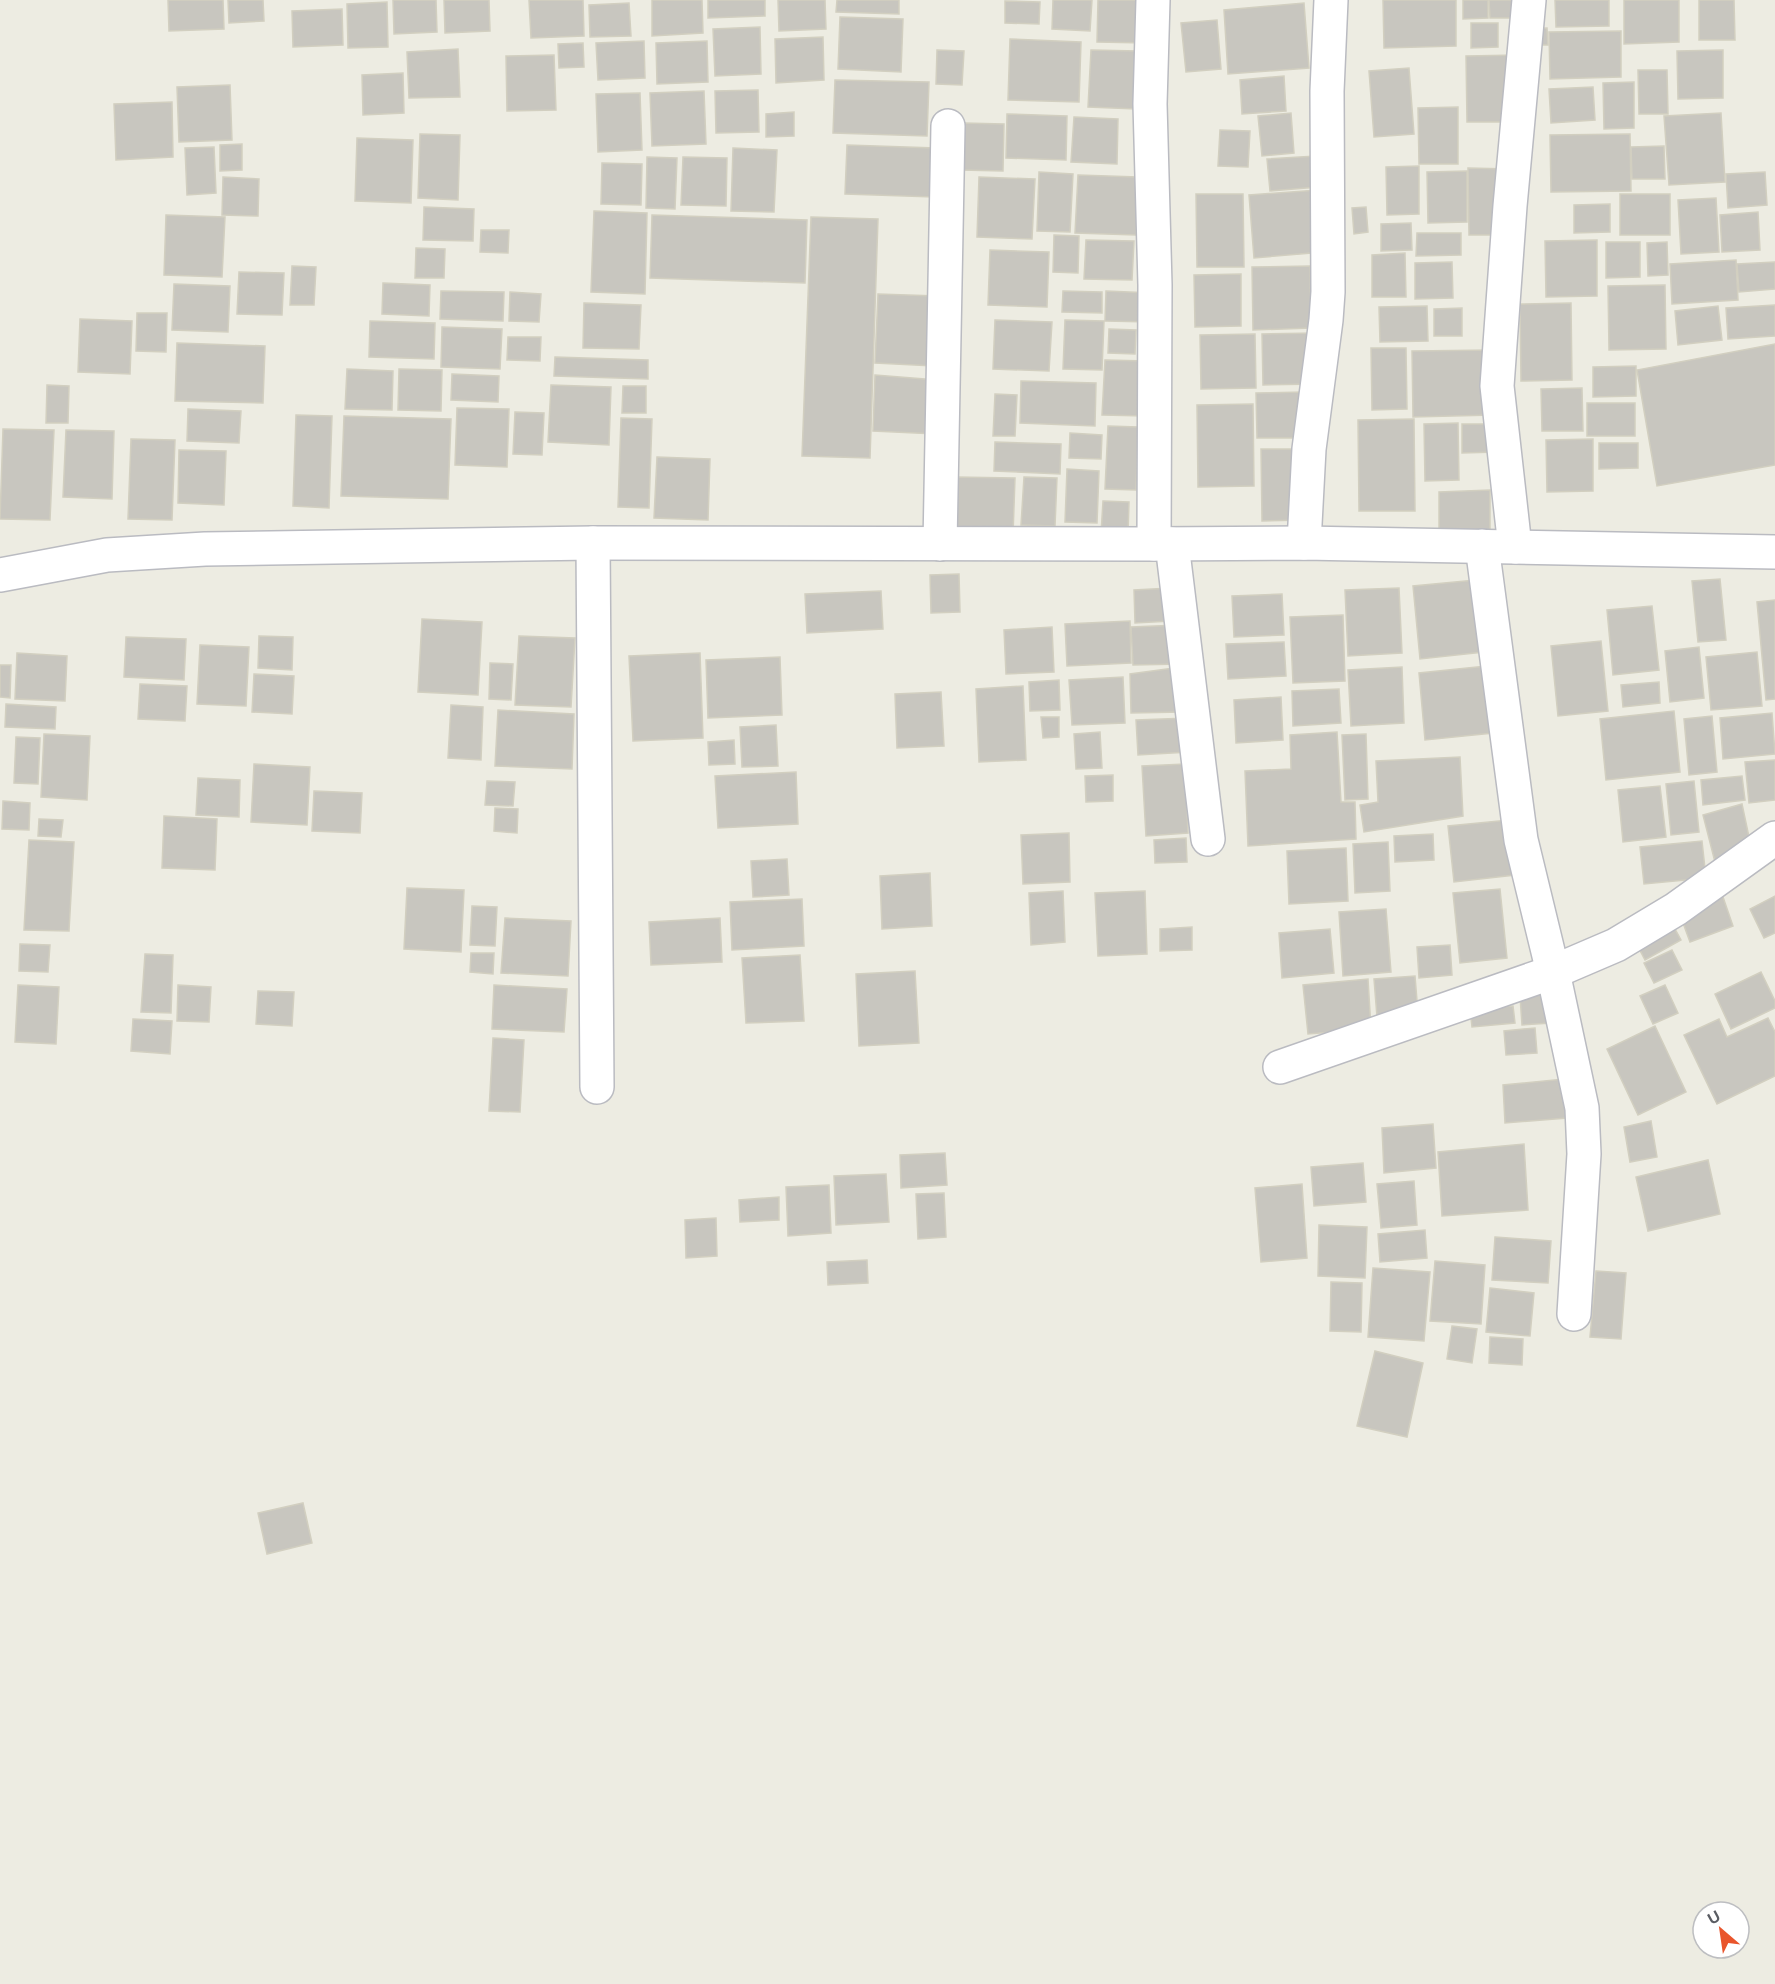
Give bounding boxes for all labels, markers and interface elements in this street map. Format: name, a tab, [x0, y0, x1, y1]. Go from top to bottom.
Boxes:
north arrow	[1691, 1900, 1751, 1960]
text: U	[1705, 1907, 1723, 1928]

